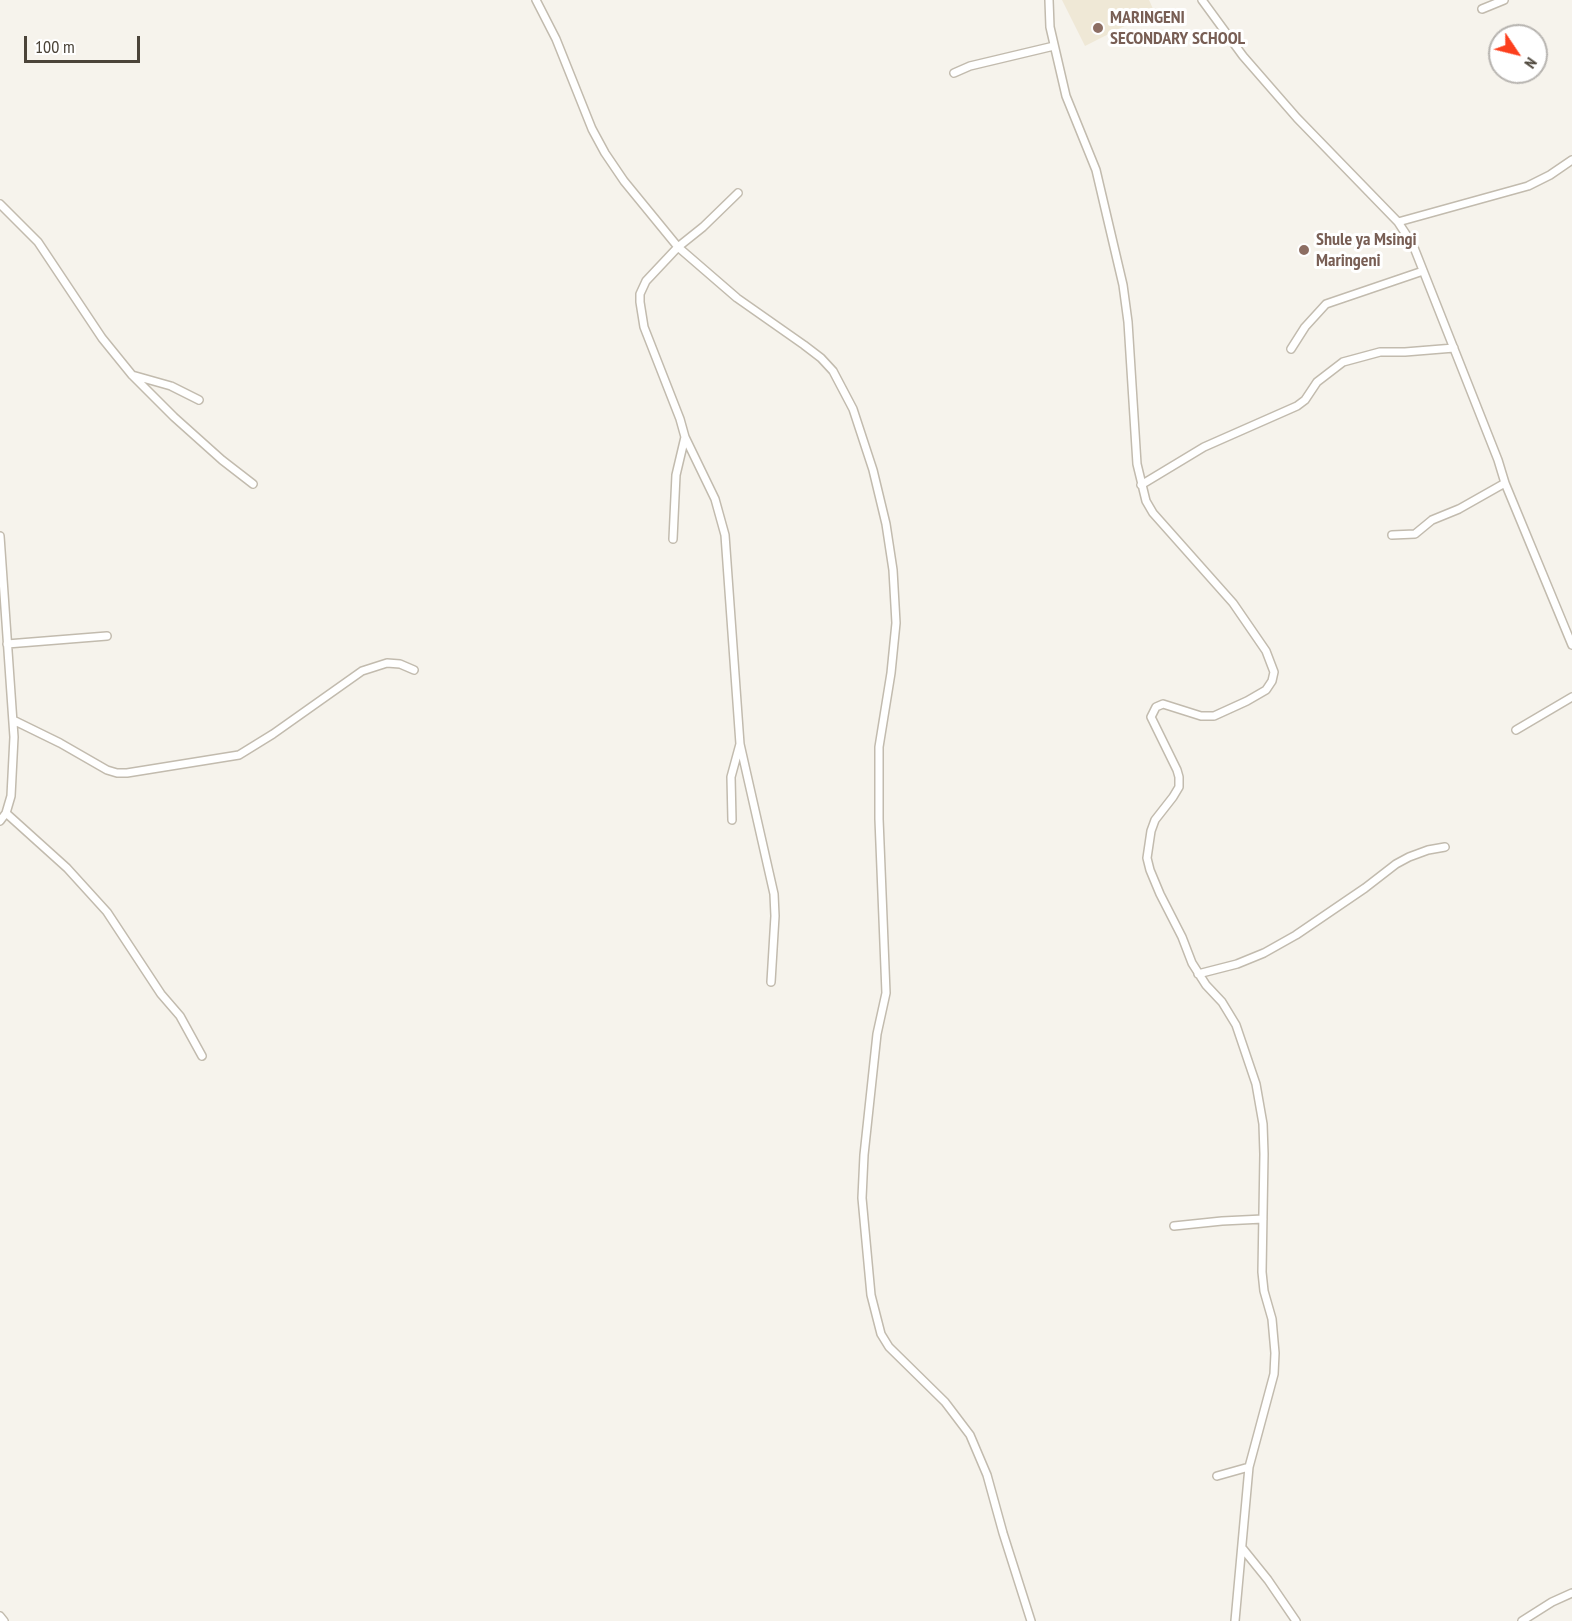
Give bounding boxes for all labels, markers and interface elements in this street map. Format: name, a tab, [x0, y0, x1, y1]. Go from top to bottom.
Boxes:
place label: MARINGENI SECONDARY SCHOOL	[1110, 7, 1245, 50]
marker: MARINGENI SECONDARY SCHOOL	[1091, 21, 1105, 35]
scale bar	[27, 24, 142, 62]
north arrow	[1488, 24, 1548, 84]
text: 100 m	[35, 35, 75, 58]
text: N	[1520, 54, 1542, 72]
place label: Shule ya Msingi Maringeni	[1316, 229, 1417, 272]
marker: Shule ya Msingi Maringeni	[1297, 243, 1311, 257]

